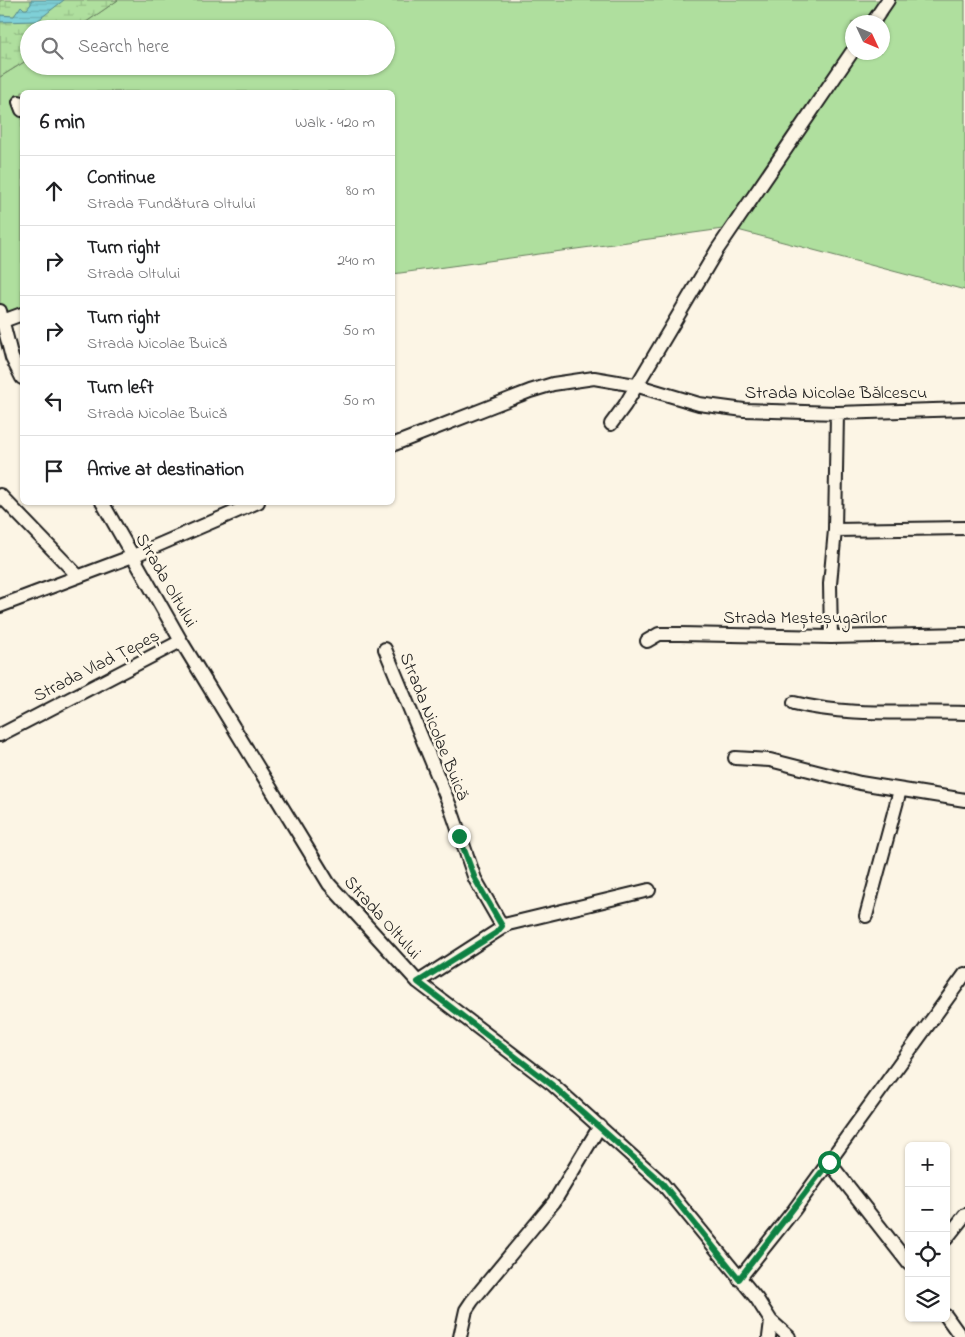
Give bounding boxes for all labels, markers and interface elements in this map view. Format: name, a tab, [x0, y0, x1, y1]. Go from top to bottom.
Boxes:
north arrow	[845, 15, 890, 60]
search box	[20, 20, 395, 75]
icon: search	[38, 34, 66, 62]
text: Search here	[78, 34, 169, 61]
text: 6 min	[40, 108, 85, 138]
text: Walk · 420 m	[295, 111, 375, 135]
text: Continue	[87, 165, 155, 192]
icon: ahead	[40, 177, 68, 205]
text: 80 m	[346, 179, 375, 203]
text: Strada Fundătura Oltului	[87, 192, 256, 216]
text: Turn right	[87, 235, 160, 262]
icon: right	[40, 247, 68, 275]
text: 240 m	[337, 249, 375, 273]
text: Strada Oltului	[87, 262, 180, 286]
text: Turn right	[87, 305, 160, 332]
icon: right	[40, 317, 68, 345]
text: 50 m	[343, 319, 375, 343]
text: Strada Nicolae Buică	[87, 332, 227, 356]
text: Turn left	[87, 375, 154, 402]
street label: Strada Nicolae Bălcescu	[745, 381, 927, 407]
icon: left	[40, 387, 68, 415]
text: 50 m	[343, 389, 375, 413]
text: Strada Nicolae Buică	[87, 402, 227, 426]
icon: arrive	[40, 457, 68, 485]
text: Arrive at destination	[87, 457, 244, 484]
street label: Strada Oltului	[128, 529, 203, 633]
street label: Strada Meșteșugarilor	[723, 606, 887, 633]
street label: Strada Vlad Țepeș	[29, 624, 164, 710]
street label: Strada Nicolae Buică	[392, 649, 475, 805]
route end	[448, 825, 471, 848]
street label: Strada Oltului	[337, 871, 426, 966]
map controls	[905, 1142, 950, 1322]
button: +	[905, 1142, 950, 1187]
route start	[818, 1151, 841, 1174]
button: −	[905, 1187, 950, 1232]
button: locate	[905, 1232, 950, 1277]
button: layers	[905, 1277, 950, 1322]

